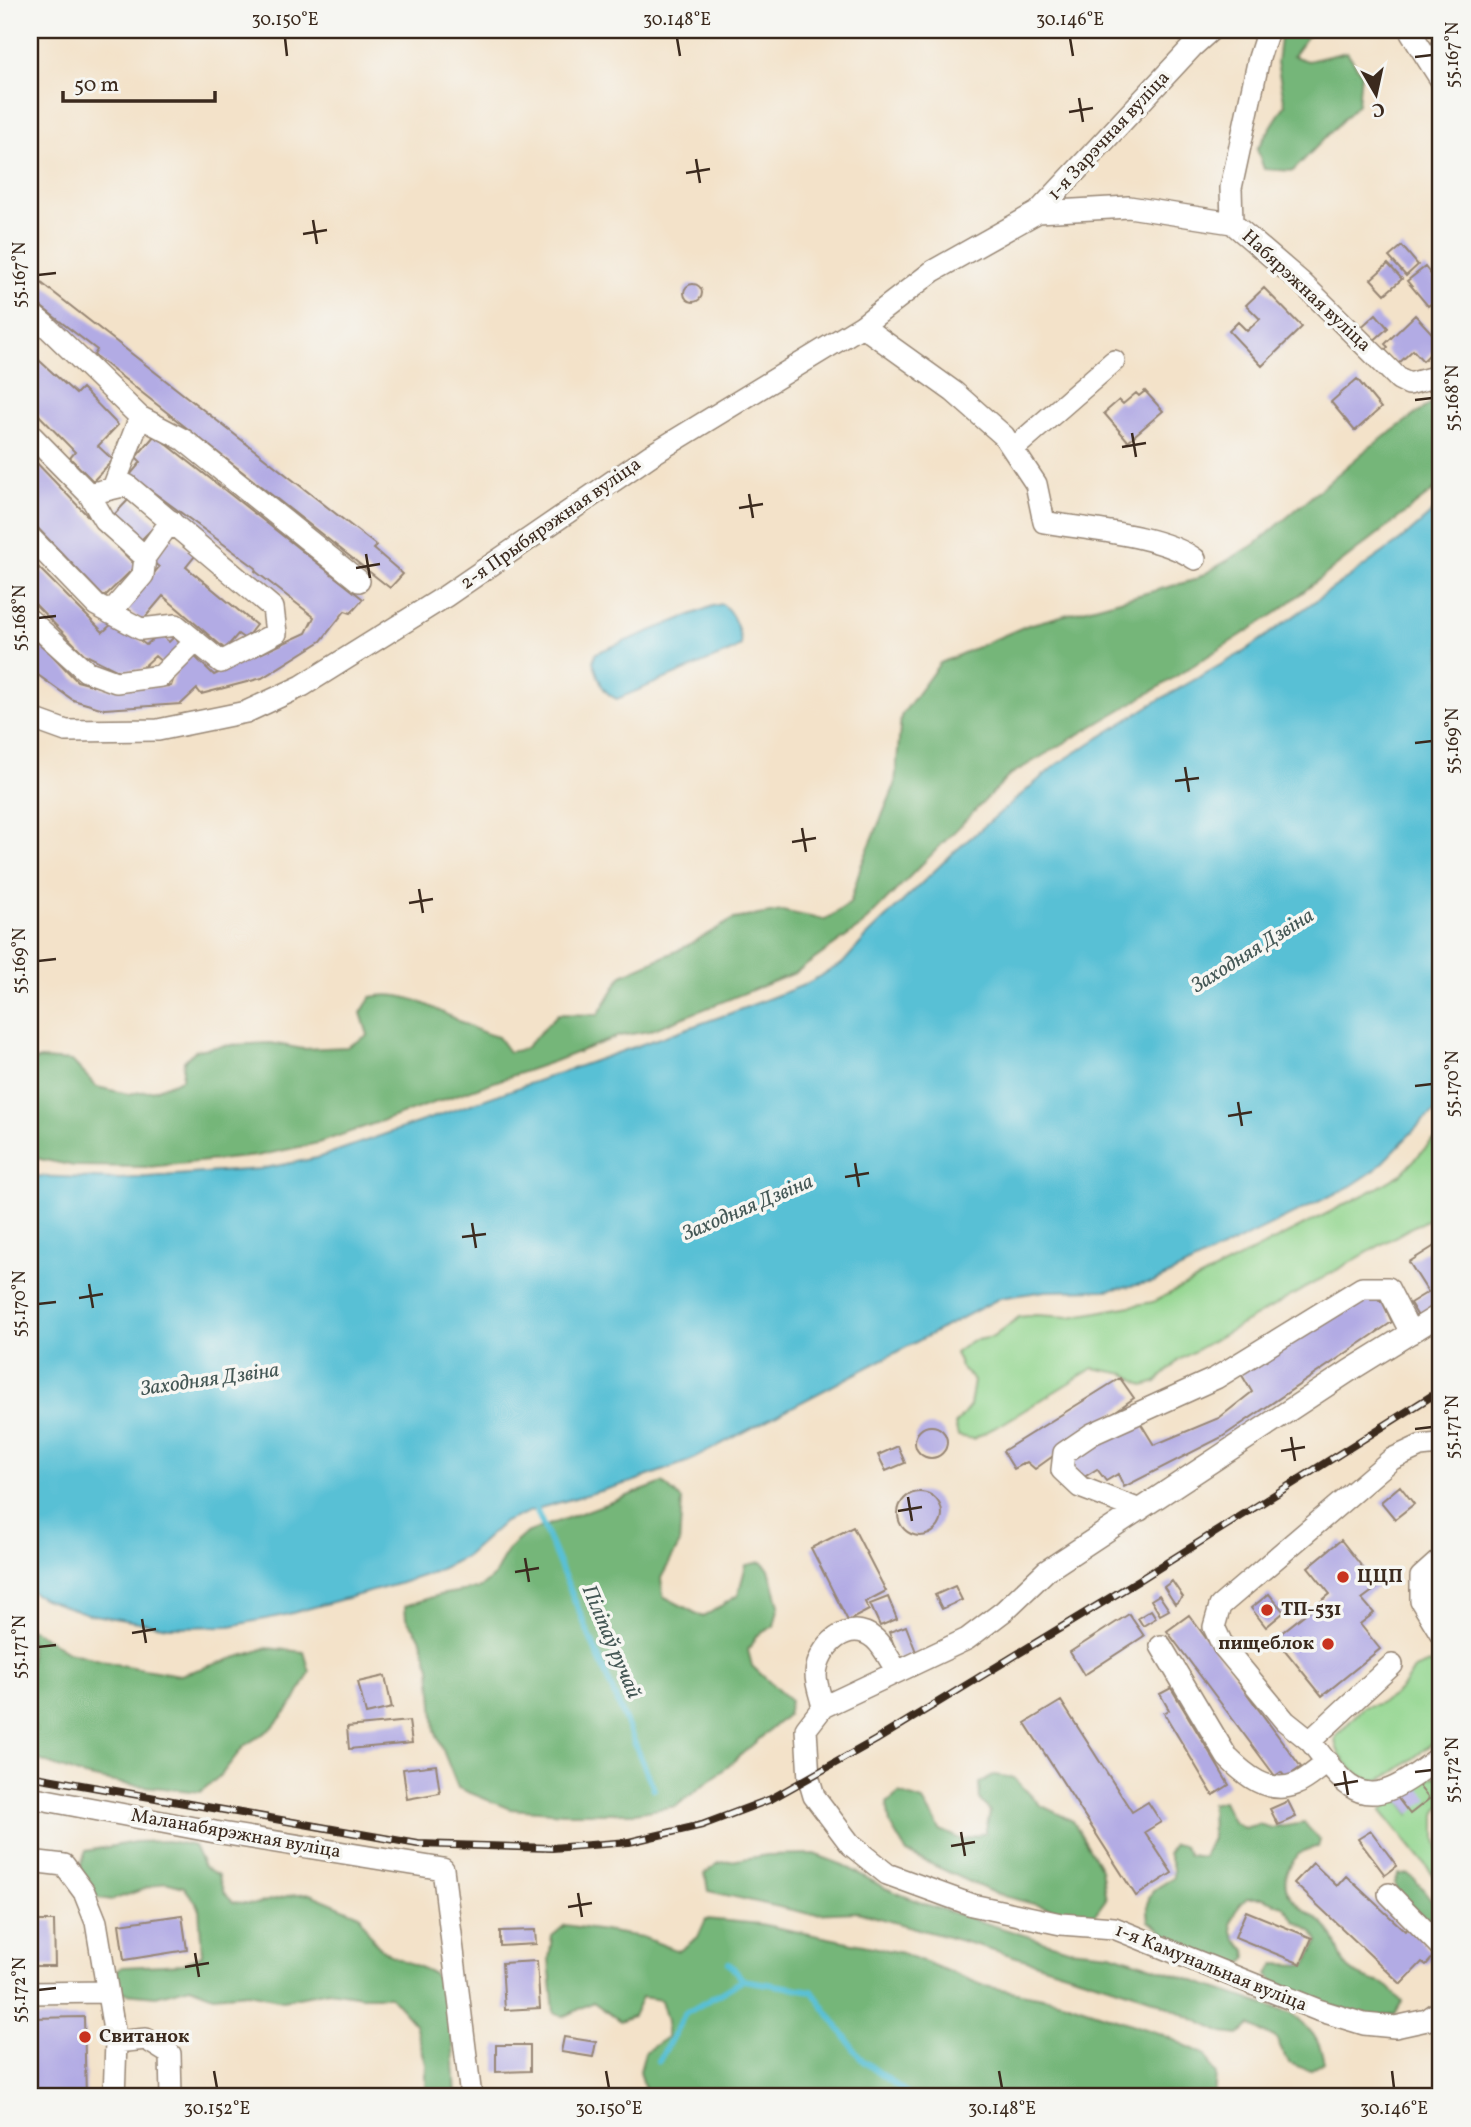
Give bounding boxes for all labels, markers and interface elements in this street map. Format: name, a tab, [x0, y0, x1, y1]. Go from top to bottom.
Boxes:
text: 30.150°E	[251, 8, 319, 33]
text: 30.148°E	[643, 8, 711, 33]
text: 30.146°E	[1036, 8, 1104, 33]
text: 55.167°N	[1441, 22, 1466, 88]
scale bar	[63, 60, 215, 104]
north arrow	[1342, 60, 1412, 130]
street label: 1-я Зарэчная вуліца	[1042, 65, 1176, 207]
text: 50 m	[74, 71, 119, 100]
text: С	[1370, 95, 1386, 123]
street label: Набярэжная вуліца	[1236, 224, 1376, 358]
text: 55.167°N	[8, 242, 33, 308]
text: 55.168°N	[1441, 365, 1466, 431]
street label: 2-я Прыбярэжная вуліца	[455, 452, 647, 596]
text: 55.168°N	[8, 585, 33, 651]
text: 55.169°N	[1441, 708, 1466, 774]
water label: Заходняя Дзвіна	[1185, 902, 1320, 1001]
text: 55.169°N	[8, 928, 33, 994]
text: 55.170°N	[1441, 1050, 1466, 1118]
water label: Заходняя Дзвіна	[677, 1167, 818, 1249]
text: 55.170°N	[8, 1270, 33, 1338]
water label: Заходняя Дзвіна	[138, 1356, 281, 1404]
text: 55.171°N	[1441, 1395, 1466, 1459]
place label: ЦЦП	[1357, 1564, 1403, 1590]
marker: ЦЦП	[1335, 1569, 1351, 1585]
water label: Піліпаў ручай	[574, 1581, 648, 1704]
place label: ТП-531	[1281, 1597, 1341, 1623]
marker: ТП-531	[1259, 1602, 1275, 1618]
text: 55.171°N	[8, 1615, 33, 1679]
place label: пищеблок	[1218, 1631, 1315, 1657]
marker: пищеблок	[1320, 1636, 1336, 1652]
text: 55.172°N	[1441, 1737, 1466, 1803]
street label: Маланабярэжная вуліца	[129, 1803, 343, 1865]
street label: 1-я Камунальная вуліца	[1111, 1918, 1311, 2018]
text: 55.172°N	[8, 1957, 33, 2023]
place label: Свитанок	[99, 2024, 190, 2050]
marker: Свитанок	[77, 2029, 93, 2045]
text: 30.152°E	[184, 2097, 250, 2122]
text: 30.150°E	[575, 2097, 643, 2122]
text: 30.148°E	[968, 2097, 1036, 2122]
text: 30.146°E	[1360, 2097, 1428, 2122]

